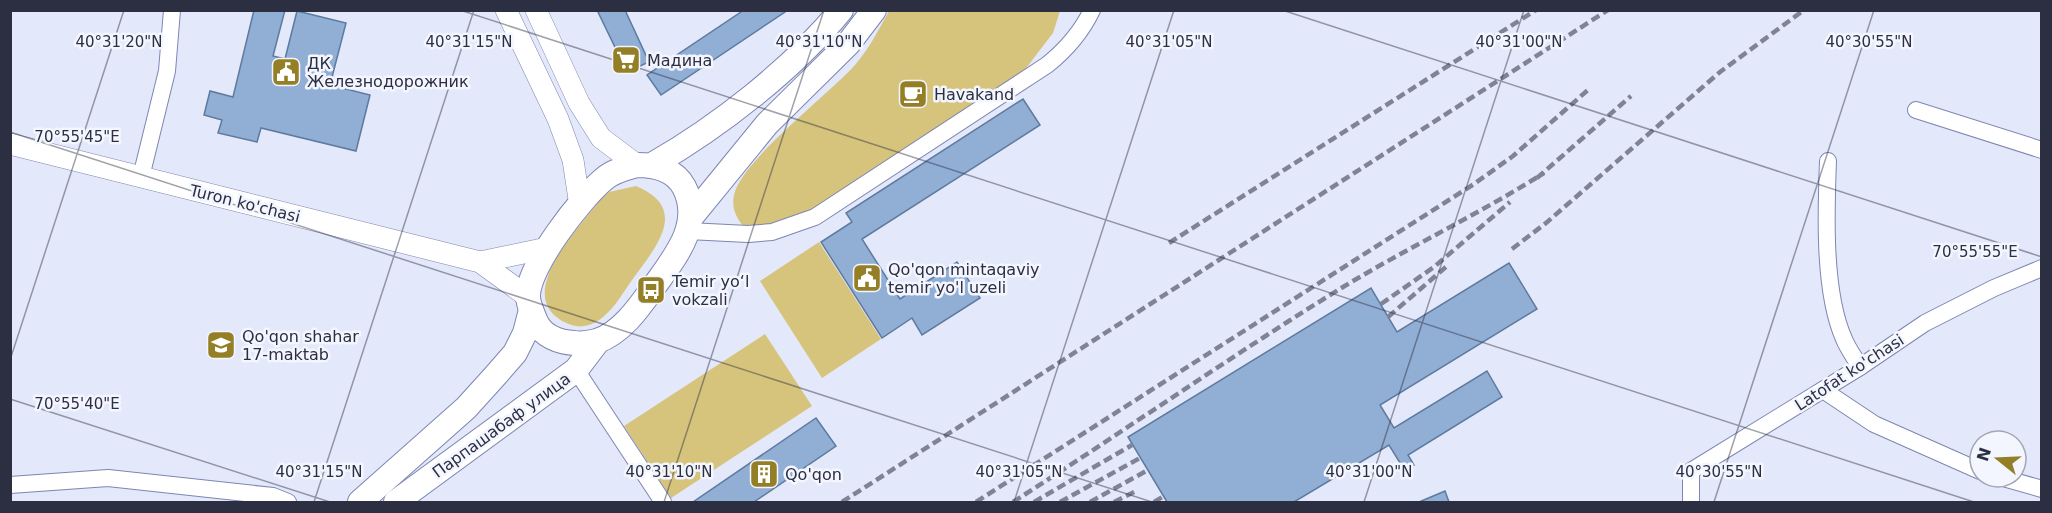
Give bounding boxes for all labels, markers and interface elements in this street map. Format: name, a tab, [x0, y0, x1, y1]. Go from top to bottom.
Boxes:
text: 40°31'20"N	[75, 33, 163, 51]
text: 40°31'15"N	[425, 33, 513, 51]
text: 40°31'10"N	[775, 33, 863, 51]
text: 40°31'05"N	[1125, 33, 1213, 51]
text: 40°31'00"N	[1475, 33, 1563, 51]
text: 40°30'55"N	[1825, 33, 1913, 51]
supermarket icon: Мадина	[610, 44, 642, 76]
place label: Мадина	[647, 51, 712, 70]
place label: ДК Железнодорожник	[307, 54, 469, 91]
public building icon: ДК Железнодорожник	[270, 56, 302, 88]
cafe icon: Havakand	[897, 78, 929, 110]
place label: Havakand	[934, 85, 1014, 104]
text: 70°55'45"E	[34, 128, 120, 146]
street label: Turon ko'chasi	[187, 180, 302, 226]
text: 70°55'55"E	[1932, 243, 2018, 261]
place label: Qo'qon mintaqaviy temir yo'l uzeli	[888, 260, 1040, 297]
public building icon: Qo'qon mintaqaviy temir yo'l uzeli	[851, 262, 883, 294]
place label: Temir yo‘l vokzali	[671, 272, 749, 309]
bus stop icon: Temir yo‘l vokzali	[635, 274, 667, 306]
place label: Qo'qon shahar 17-maktab	[242, 327, 359, 364]
school or university icon: Qo'qon shahar 17-maktab	[205, 329, 237, 361]
street label: Latofat ko'chasi	[1791, 330, 1907, 415]
street label: Парпашабаф улица	[429, 369, 574, 482]
text: 70°55'40"E	[34, 395, 120, 413]
north arrow	[1968, 429, 2028, 489]
text: N	[1973, 445, 1995, 464]
building icon: Qo'qon	[748, 458, 780, 490]
text: 40°31'15"N	[275, 463, 363, 481]
text: 40°31'10"N	[625, 463, 713, 481]
text: 40°31'05"N	[975, 463, 1063, 481]
text: 40°31'00"N	[1325, 463, 1413, 481]
text: 40°30'55"N	[1675, 463, 1763, 481]
place label: Qo'qon	[785, 465, 842, 484]

